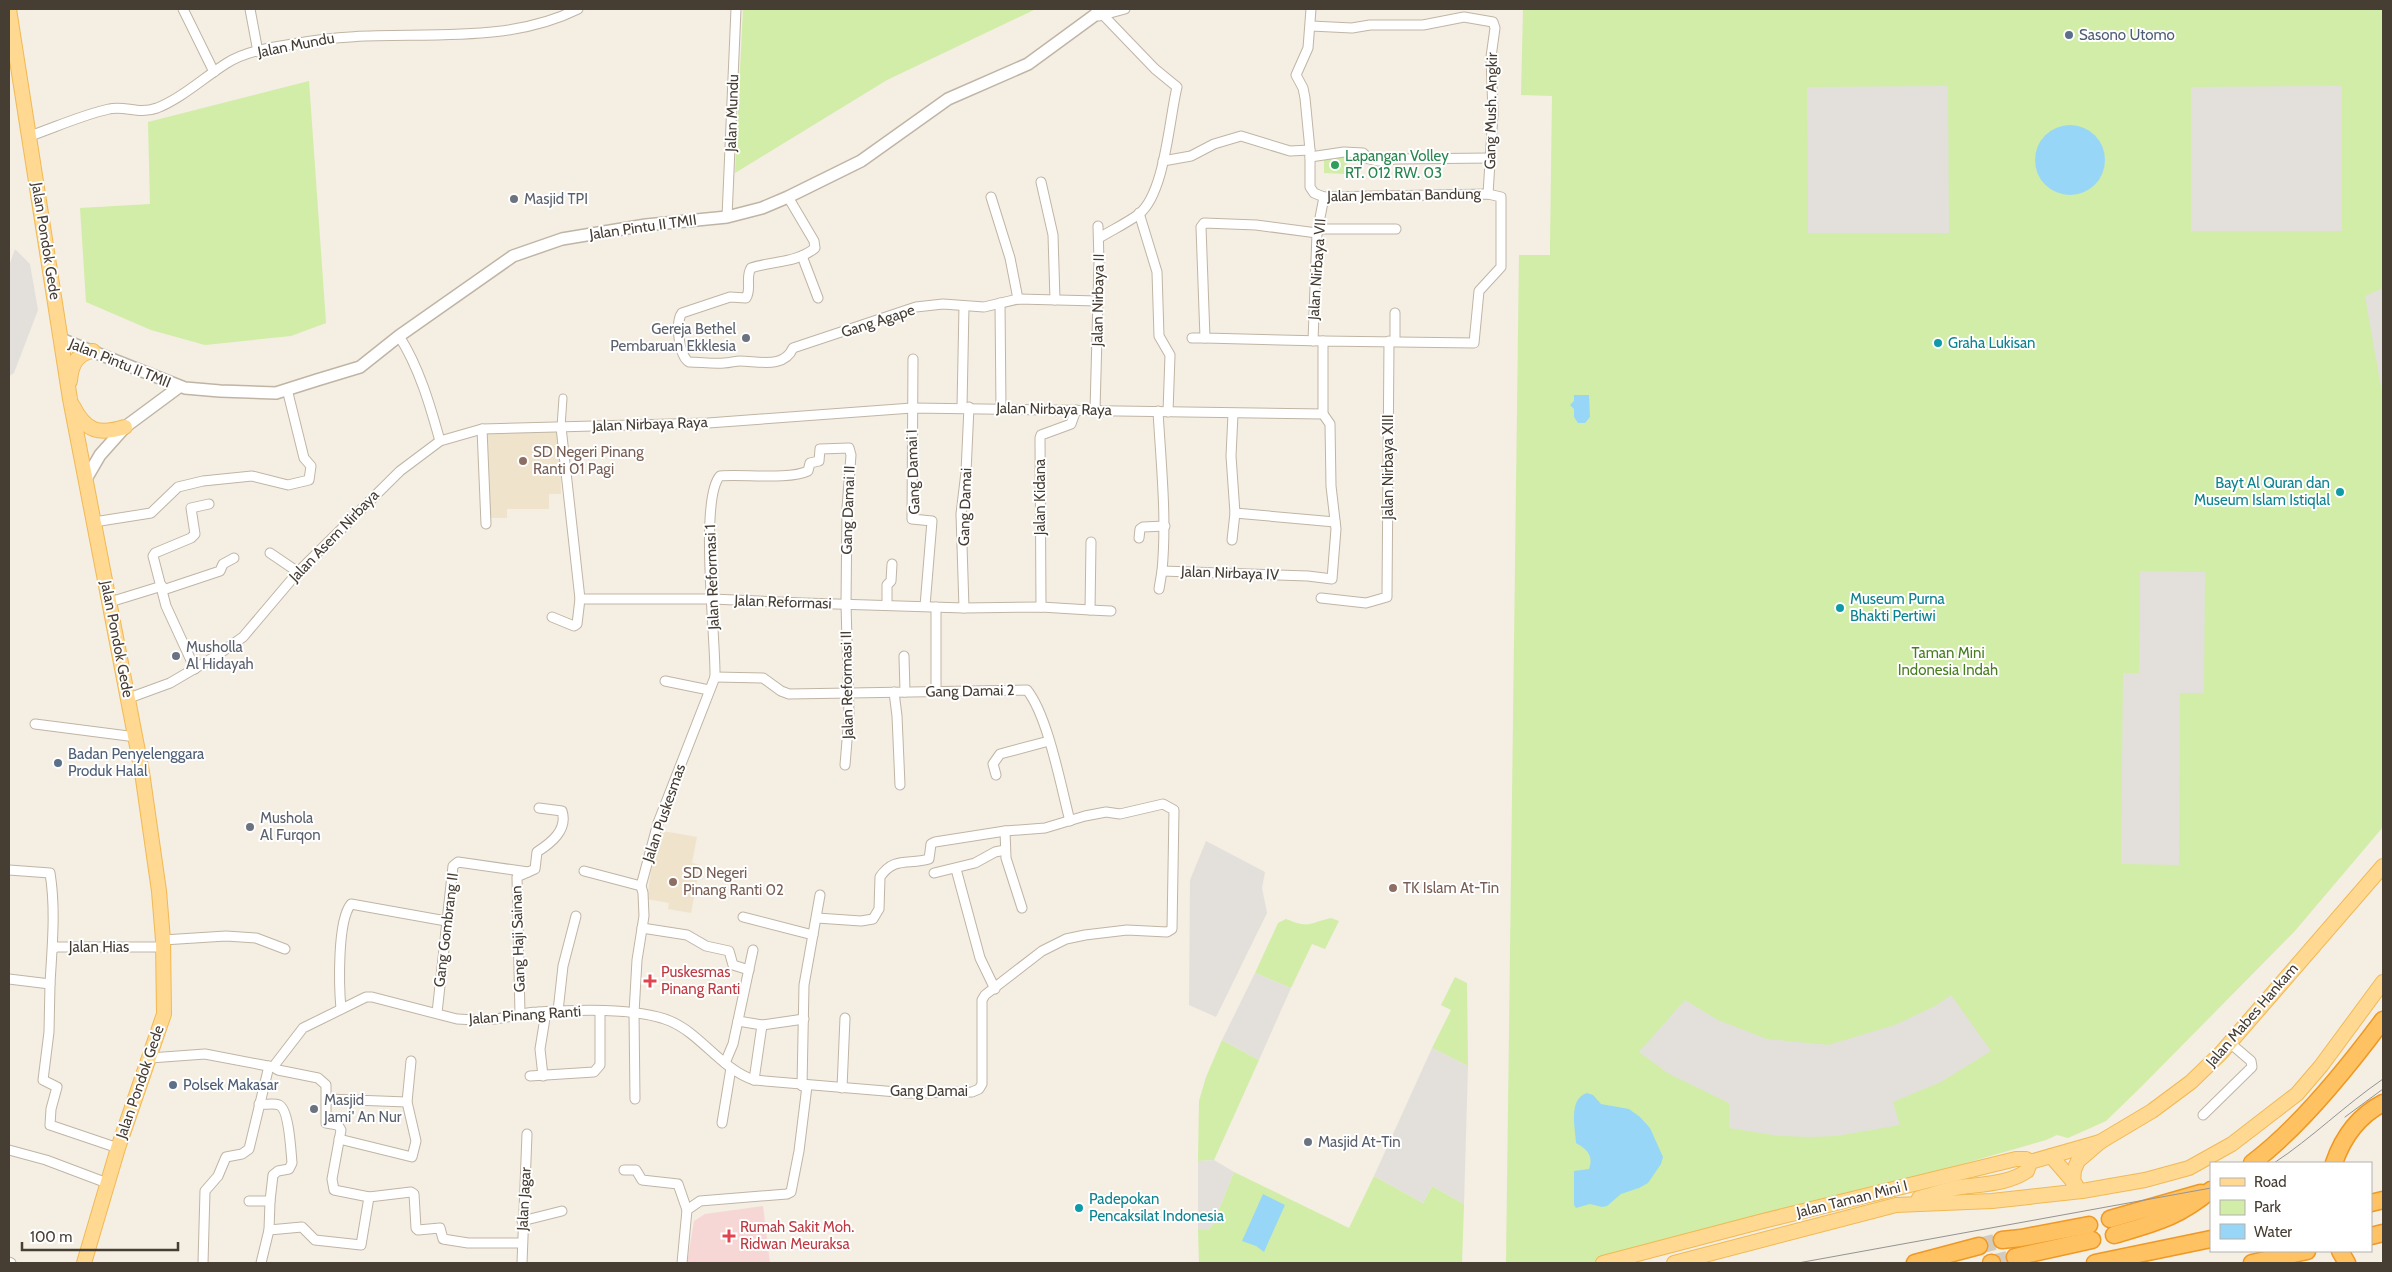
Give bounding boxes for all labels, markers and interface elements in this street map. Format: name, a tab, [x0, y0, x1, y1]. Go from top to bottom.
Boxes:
place label: Sasono Utomo	[2079, 26, 2175, 44]
street label: Jalan Mundu	[255, 29, 336, 61]
marker: Sasono Utomo	[2063, 29, 2075, 41]
street label: Gang Mush. Angkir	[1481, 52, 1501, 170]
street label: Jalan Mundu	[722, 74, 742, 153]
place label: Lapangan Volley RT. 012 RW. 03	[1345, 147, 1449, 182]
marker: Lapangan Volley RT. 012 RW. 03	[1329, 159, 1341, 171]
street label: Jalan Pondok Gede	[28, 180, 64, 301]
street label: Jalan Jembatan Bandung	[1326, 185, 1482, 205]
place label: Masjid TPI	[524, 190, 588, 208]
marker: Masjid TPI	[508, 193, 520, 205]
street label: Jalan Pintu II TMII	[587, 211, 698, 244]
street label: Jalan Nirbaya VII	[1304, 218, 1330, 321]
street label: Jalan Nirbaya II	[1088, 254, 1108, 347]
street label: Gang Agape	[839, 301, 917, 341]
place label: Gereja Bethel Pembaruan Ekklesia	[610, 320, 737, 355]
marker: Gereja Bethel Pembaruan Ekklesia	[740, 332, 752, 344]
street label: Jalan Pintu II TMII	[66, 334, 173, 392]
place label: Graha Lukisan	[1948, 334, 2036, 352]
marker: Graha Lukisan	[1932, 337, 1944, 349]
street label: Jalan Nirbaya Raya	[995, 399, 1113, 419]
street label: Jalan Nirbaya Raya	[591, 413, 709, 435]
street label: Jalan Nirbaya XIII	[1379, 414, 1397, 521]
street label: Gang Damai I	[903, 429, 923, 515]
place label: SD Negeri Pinang Ranti 01 Pagi	[533, 443, 644, 478]
marker: SD Negeri Pinang Ranti 01 Pagi	[517, 455, 529, 467]
street label: Jalan Kidana	[1031, 458, 1049, 536]
street label: Gang Damai II	[837, 465, 859, 555]
street label: Gang Damai	[955, 468, 975, 546]
place label: Bayt Al Quran dan Museum Islam Istiqlal	[2194, 474, 2330, 509]
street label: Jalan Asem Nirbaya	[285, 486, 383, 587]
marker: Bayt Al Quran dan Museum Islam Istiqlal	[2334, 486, 2346, 498]
street label: Jalan Reformasi 1	[701, 524, 723, 631]
street label: Jalan Nirbaya IV	[1180, 562, 1280, 584]
street label: Jalan Pondok Gede	[97, 578, 137, 699]
place label: Museum Purna Bhakti Pertiwi	[1850, 590, 1946, 625]
street label: Jalan Reformasi	[733, 591, 832, 613]
marker: Museum Purna Bhakti Pertiwi	[1834, 602, 1846, 614]
street label: Jalan Reformasi II	[837, 631, 857, 740]
place label: Musholla Al Hidayah	[186, 638, 254, 673]
park label: Taman Mini Indonesia Indah	[1898, 644, 1998, 679]
marker: Musholla Al Hidayah	[170, 650, 182, 662]
street label: Gang Damai 2	[925, 681, 1015, 701]
place label: Badan Penyelenggara Produk Halal	[68, 745, 205, 780]
marker: Badan Penyelenggara Produk Halal	[52, 757, 64, 769]
street label: Jalan Puskesmas	[638, 761, 689, 865]
place label: Mushola Al Furqon	[260, 809, 321, 844]
marker: Mushola Al Furqon	[244, 821, 256, 833]
place label: SD Negeri Pinang Ranti 02	[683, 864, 784, 899]
street label: Gang Gombrang II	[430, 872, 462, 988]
marker: SD Negeri Pinang Ranti 02	[667, 876, 679, 888]
place label: TK Islam At-Tin	[1403, 879, 1499, 897]
marker: TK Islam At-Tin	[1387, 882, 1399, 894]
street label: Gang Haji Sainan	[507, 885, 529, 993]
street label: Jalan Hias	[68, 938, 129, 956]
street label: Jalan Mabes Hankam	[2201, 960, 2302, 1071]
place label: Puskesmas Pinang Ranti	[661, 963, 740, 998]
marker: Puskesmas Pinang Ranti	[643, 974, 657, 988]
street label: Jalan Pinang Ranti	[467, 1002, 582, 1028]
street label: Jalan Pondok Gede	[112, 1023, 168, 1142]
place label: Polsek Makasar	[183, 1076, 279, 1094]
marker: Polsek Makasar	[167, 1079, 179, 1091]
street label: Gang Damai	[890, 1082, 968, 1100]
place label: Masjid Jami' An Nur	[323, 1091, 402, 1126]
marker: Masjid Jami' An Nur	[308, 1103, 320, 1115]
place label: Masjid At-Tin	[1318, 1133, 1401, 1151]
marker: Masjid At-Tin	[1302, 1136, 1314, 1148]
legend	[2210, 1162, 2372, 1252]
street label: Jalan Jagar	[513, 1166, 535, 1232]
text: Road	[2254, 1173, 2287, 1191]
street label: Jalan Taman Mini I	[1794, 1177, 1909, 1222]
place label: Padepokan Pencaksilat Indonesia	[1089, 1190, 1225, 1225]
text: Park	[2254, 1198, 2281, 1216]
marker: Padepokan Pencaksilat Indonesia	[1073, 1202, 1085, 1214]
place label: Rumah Sakit Moh. Ridwan Meuraksa	[740, 1218, 854, 1253]
scale bar	[22, 1220, 179, 1252]
text: Water	[2254, 1223, 2292, 1241]
text: 100 m	[30, 1228, 72, 1246]
marker: Rumah Sakit Moh. Ridwan Meuraksa	[722, 1229, 736, 1243]

